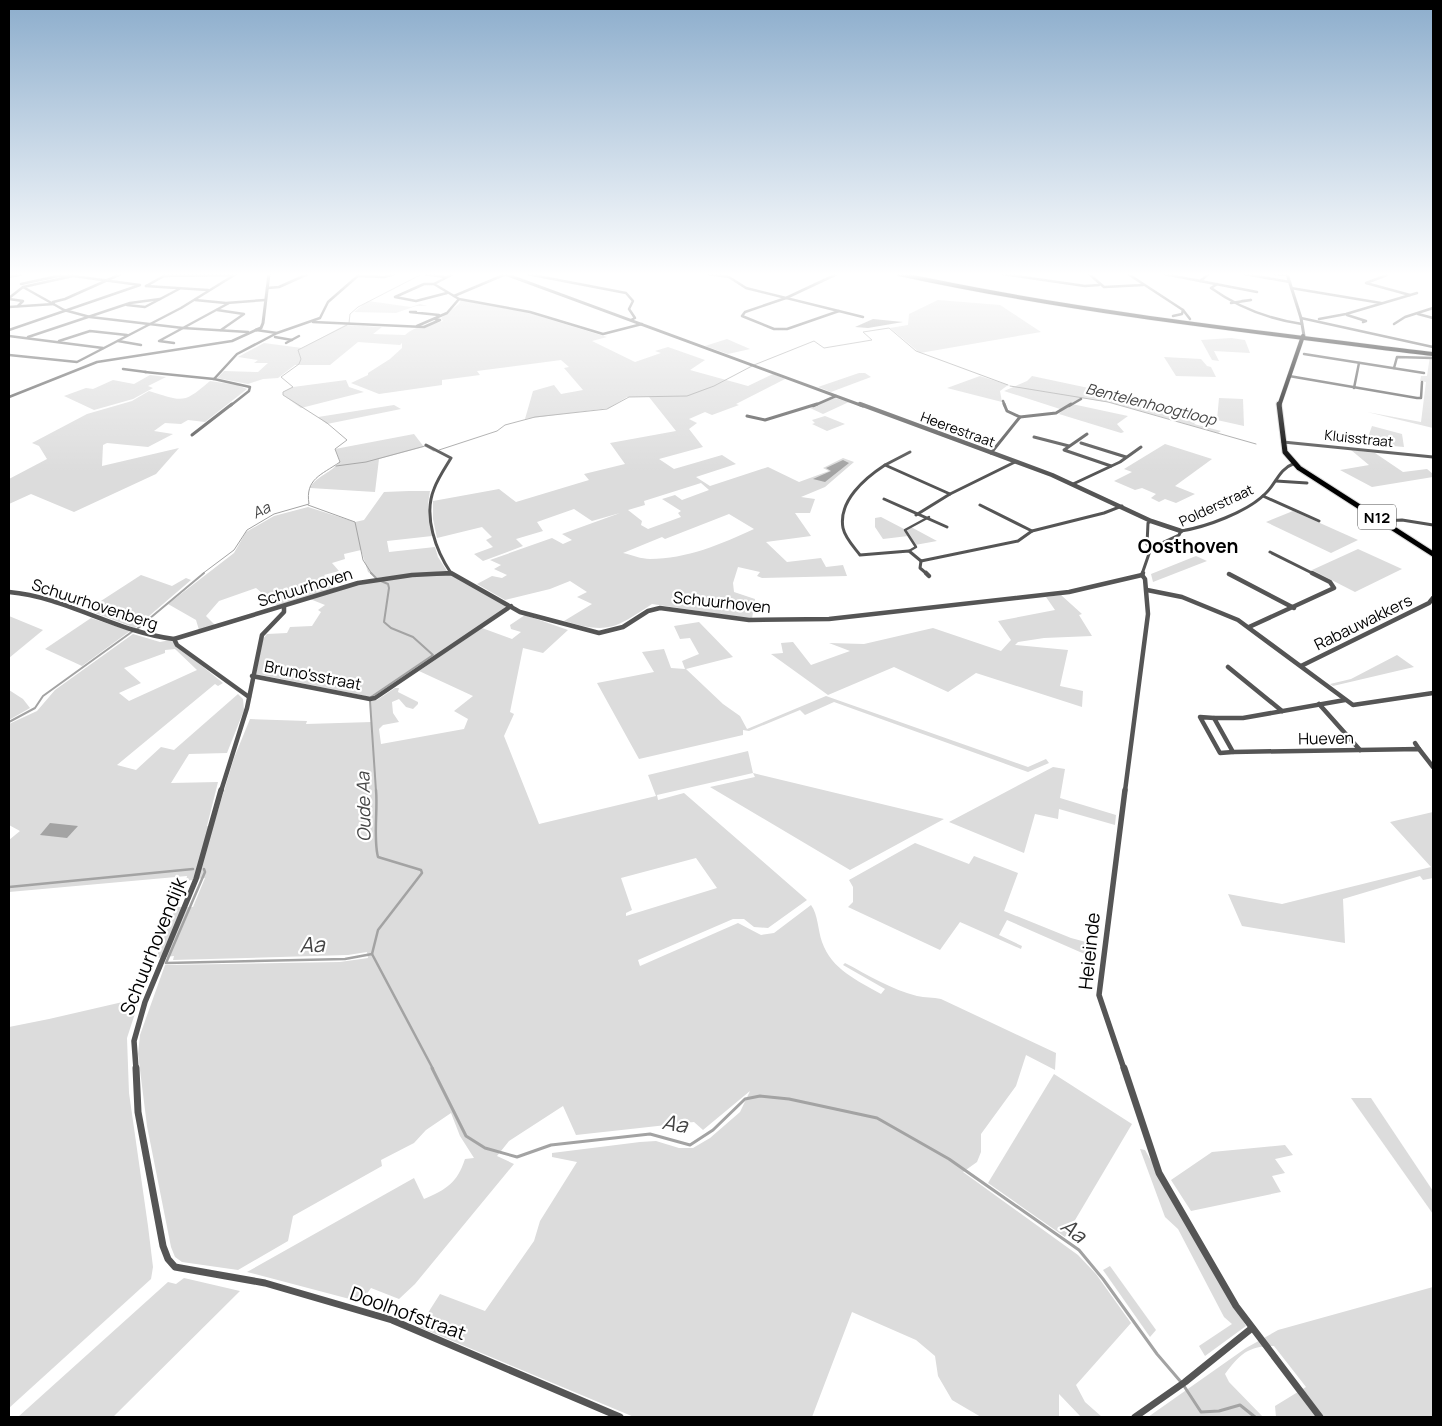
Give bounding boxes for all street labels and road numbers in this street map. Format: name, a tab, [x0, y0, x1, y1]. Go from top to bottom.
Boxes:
street label: Heerestraat	[918, 407, 998, 451]
street label: Kluisstraat	[1323, 425, 1395, 451]
street label: Polderstraat	[1176, 479, 1257, 531]
road number: N12	[1358, 504, 1396, 530]
street label: Schuurhoven	[255, 562, 355, 612]
street label: Schuurhovenberg	[29, 573, 161, 635]
street label: Schuurhoven	[672, 586, 772, 618]
street label: Rabauwakkers	[1310, 589, 1416, 655]
street label: Bruno'sstraat	[263, 655, 363, 695]
street label: Hueven	[1298, 727, 1354, 749]
street label: Schuurhovendijk	[114, 873, 193, 1019]
street label: Heieinde	[1072, 911, 1106, 991]
street label: Doolhofstraat	[346, 1280, 470, 1346]

